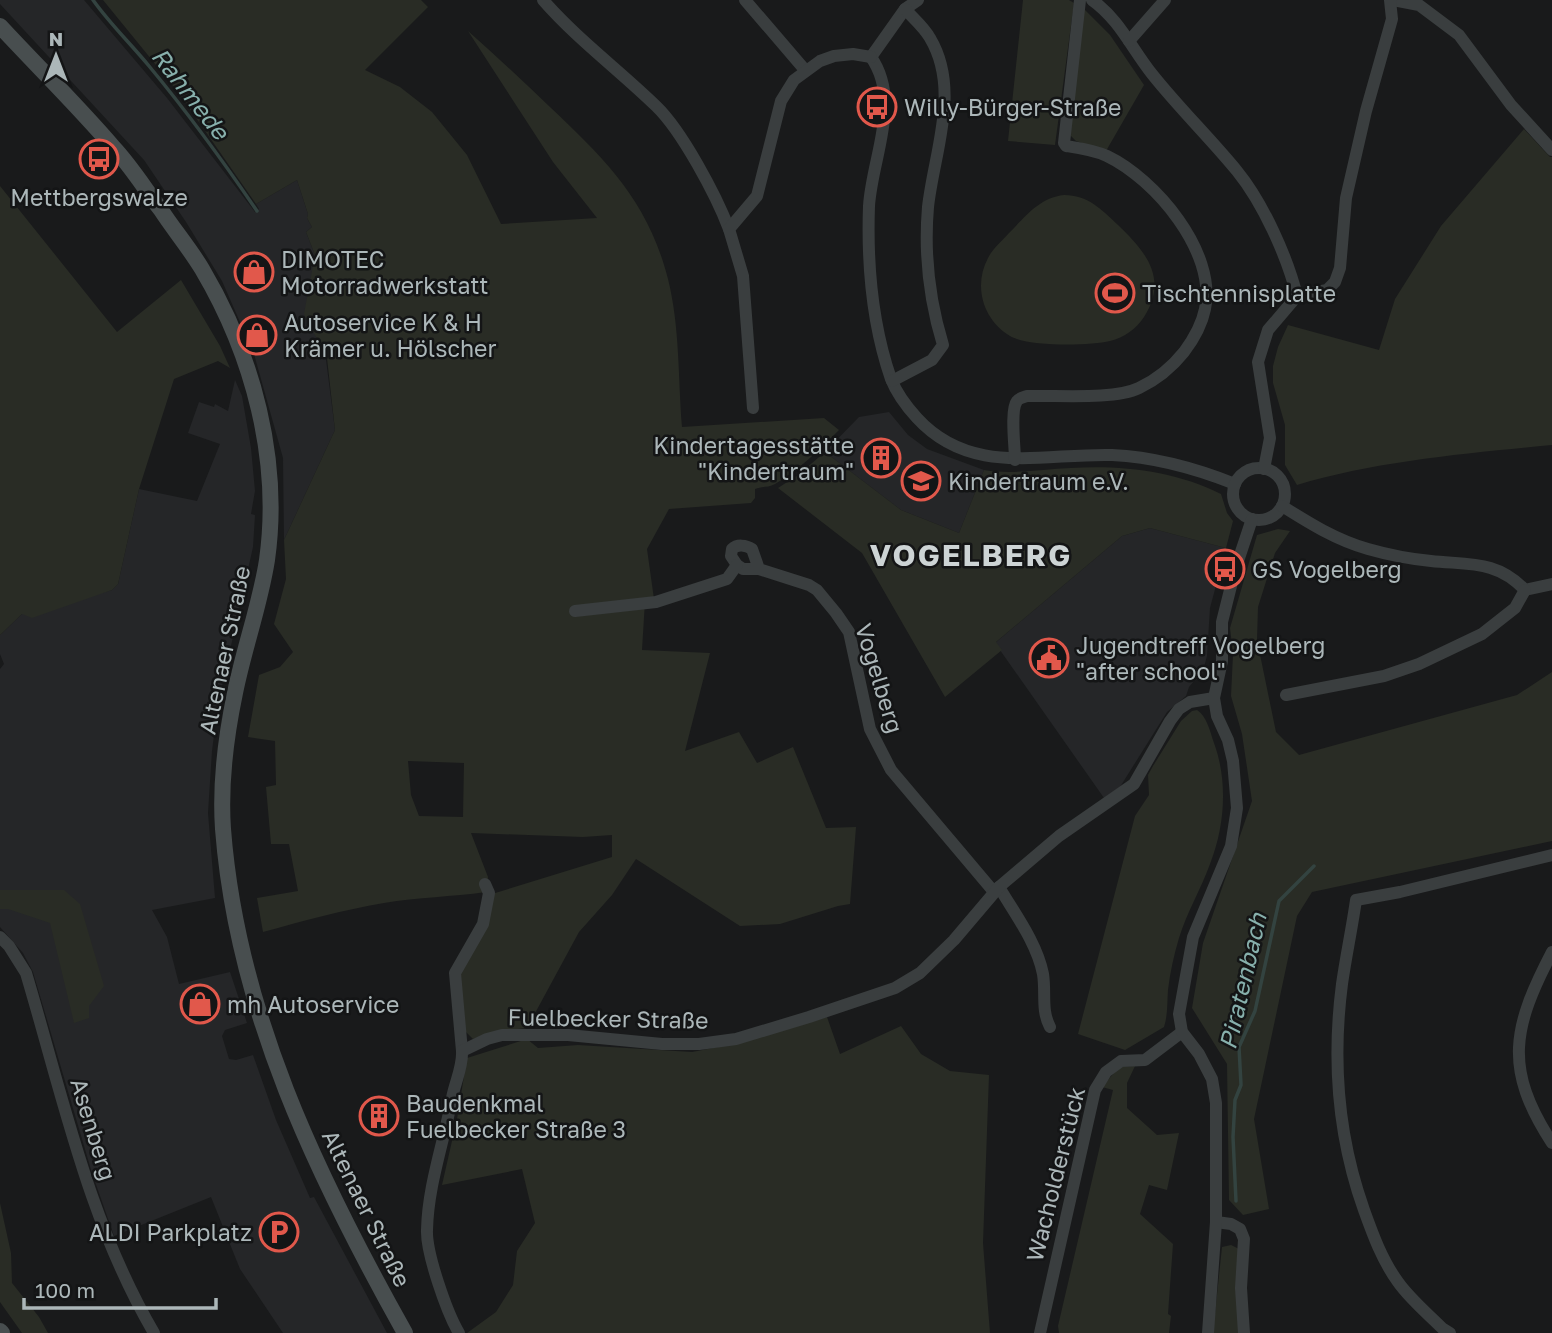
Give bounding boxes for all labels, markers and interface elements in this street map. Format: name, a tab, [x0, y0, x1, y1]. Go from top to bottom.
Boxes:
north arrow	[21, 21, 91, 91]
text: N	[49, 27, 63, 50]
water label: Rahmede	[146, 41, 237, 146]
bus stop icon: Willy-Bürger-Straße	[856, 86, 898, 128]
place label: Willy-Bürger-Straße	[904, 93, 1121, 121]
bus stop icon: Mettbergswalze	[78, 138, 120, 180]
place label: Mettbergswalze	[10, 183, 188, 211]
place label: DIMOTEC Motorradwerkstatt	[281, 245, 488, 299]
shop icon: DIMOTEC Motorradwerkstatt	[233, 251, 275, 293]
sports icon: Tischtennisplatte	[1094, 272, 1136, 314]
place label: Tischtennisplatte	[1142, 279, 1336, 307]
place label: Autoservice K & H Krämer u. Hölscher	[284, 308, 496, 362]
shop icon: Autoservice K & H Krämer u. Hölscher	[236, 314, 278, 356]
place label: Kindertagesstätte "Kindertraum"	[653, 431, 854, 485]
building icon: Kindertagesstätte "Kindertraum"	[860, 437, 902, 479]
school or university icon: Kindertraum e.V.	[900, 460, 942, 502]
place label: Kindertraum e.V.	[948, 467, 1129, 495]
district label: VOGELBERG	[870, 537, 1072, 573]
bus stop icon: GS Vogelberg	[1204, 548, 1246, 590]
place label: GS Vogelberg	[1252, 555, 1402, 583]
street label: Altenaer Straße	[192, 563, 256, 737]
street label: Vogelberg	[850, 620, 910, 736]
place label: Jugendtreff Vogelberg "after school"	[1076, 631, 1325, 685]
public building icon: Jugendtreff Vogelberg "after school"	[1028, 637, 1070, 679]
water label: Piratenbach	[1212, 909, 1272, 1052]
shop icon: mh Autoservice	[179, 983, 221, 1025]
place label: mh Autoservice	[227, 990, 399, 1018]
street label: Fuelbecker Straße	[507, 1002, 709, 1034]
street label: Asenberg	[65, 1075, 123, 1183]
street label: Wacholderstück	[1020, 1084, 1090, 1264]
place label: Baudenkmal Fuelbecker Straße 3	[406, 1089, 626, 1143]
building icon: Baudenkmal Fuelbecker Straße 3	[358, 1095, 400, 1137]
street label: Altenaer Straße	[317, 1125, 417, 1291]
parking icon: ALDI Parkplatz	[258, 1211, 300, 1253]
place label: ALDI Parkplatz	[89, 1218, 252, 1246]
scale bar	[24, 1266, 217, 1310]
text: 100 m	[35, 1277, 95, 1303]

